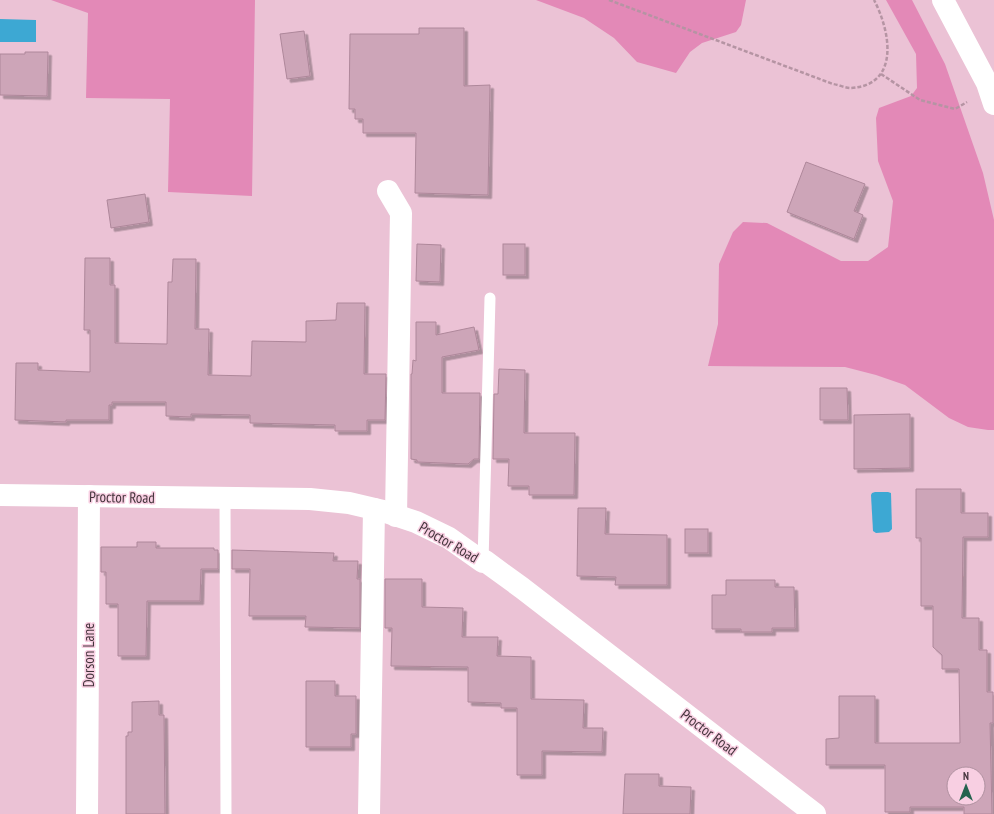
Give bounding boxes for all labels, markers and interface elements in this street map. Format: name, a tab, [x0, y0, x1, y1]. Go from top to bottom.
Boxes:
street label: Proctor Road	[89, 487, 155, 507]
street label: Proctor Road	[416, 517, 482, 567]
street label: Dorson Lane	[79, 623, 98, 687]
street label: Proctor Road	[677, 705, 741, 759]
north arrow	[946, 766, 986, 806]
text: N	[963, 769, 969, 783]

